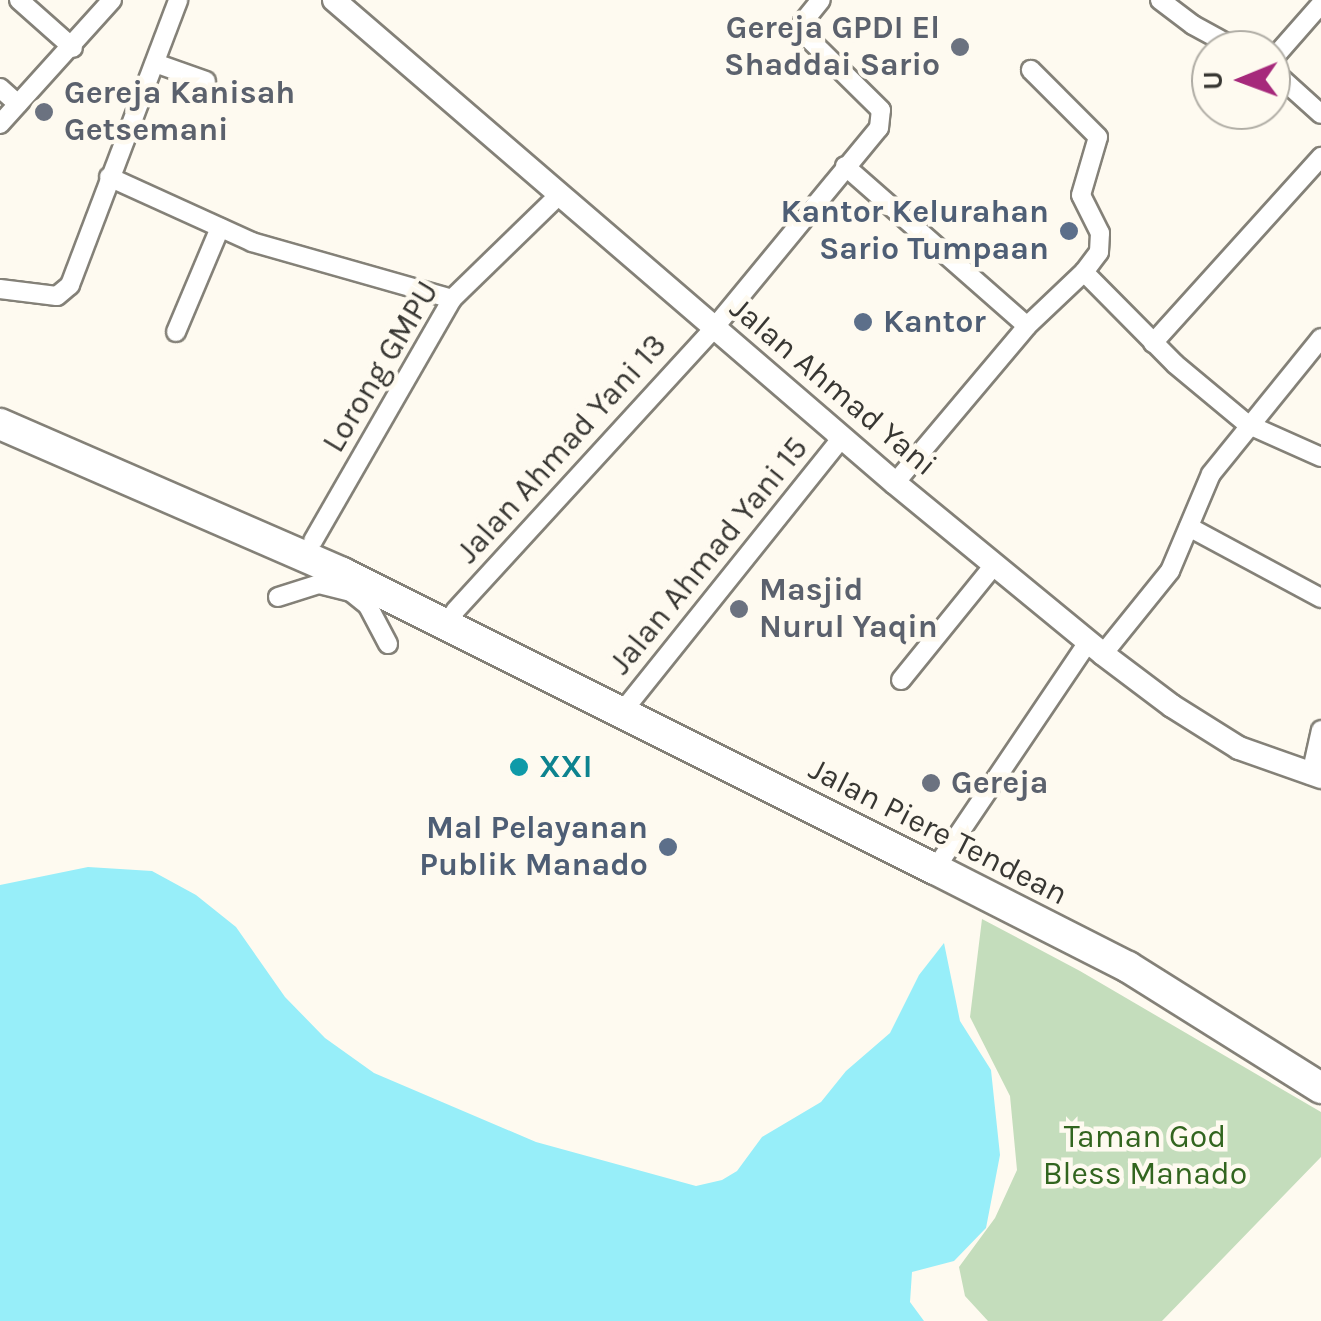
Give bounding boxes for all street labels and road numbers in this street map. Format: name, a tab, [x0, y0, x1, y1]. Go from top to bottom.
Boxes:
street label: Lorong GMPU	[315, 274, 447, 460]
street label: Jalan Ahmad Yani	[722, 289, 944, 485]
street label: Jalan Ahmad Yani 13	[449, 327, 675, 571]
street label: Jalan Ahmad Yani 15	[602, 430, 816, 682]
street label: Jalan Piere Tendean	[802, 750, 1074, 914]

